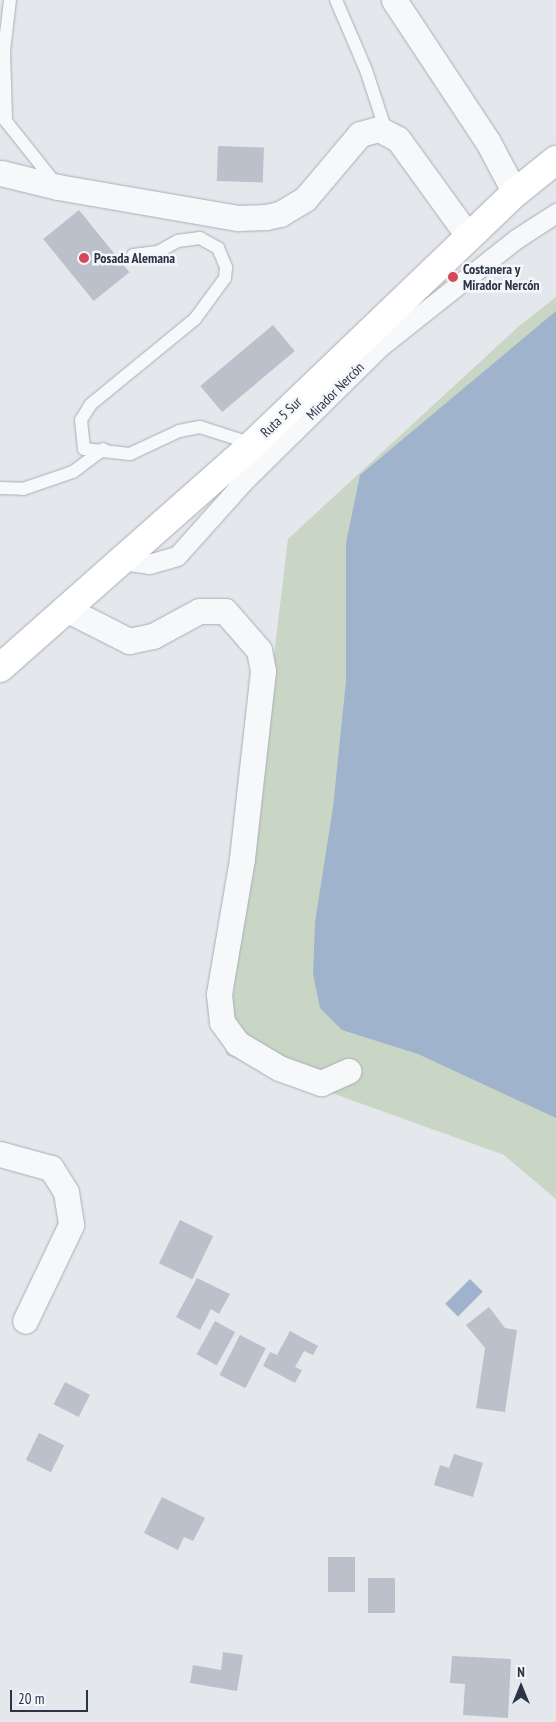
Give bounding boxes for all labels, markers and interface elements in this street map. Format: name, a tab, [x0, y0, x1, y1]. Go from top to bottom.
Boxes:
place label: Posada Alemana	[94, 250, 176, 266]
marker: Posada Alemana	[78, 252, 90, 264]
place label: Costanera y Mirador Nercón	[463, 261, 540, 294]
marker: Costanera y Mirador Nercón	[447, 271, 459, 283]
street label: Mirador Nercón	[303, 359, 367, 423]
street label: Ruta 5 Sur	[257, 393, 305, 441]
north arrow	[496, 1662, 546, 1712]
text: N	[517, 1663, 525, 1681]
scale bar	[12, 1680, 90, 1712]
text: 20 m	[18, 1689, 44, 1708]

